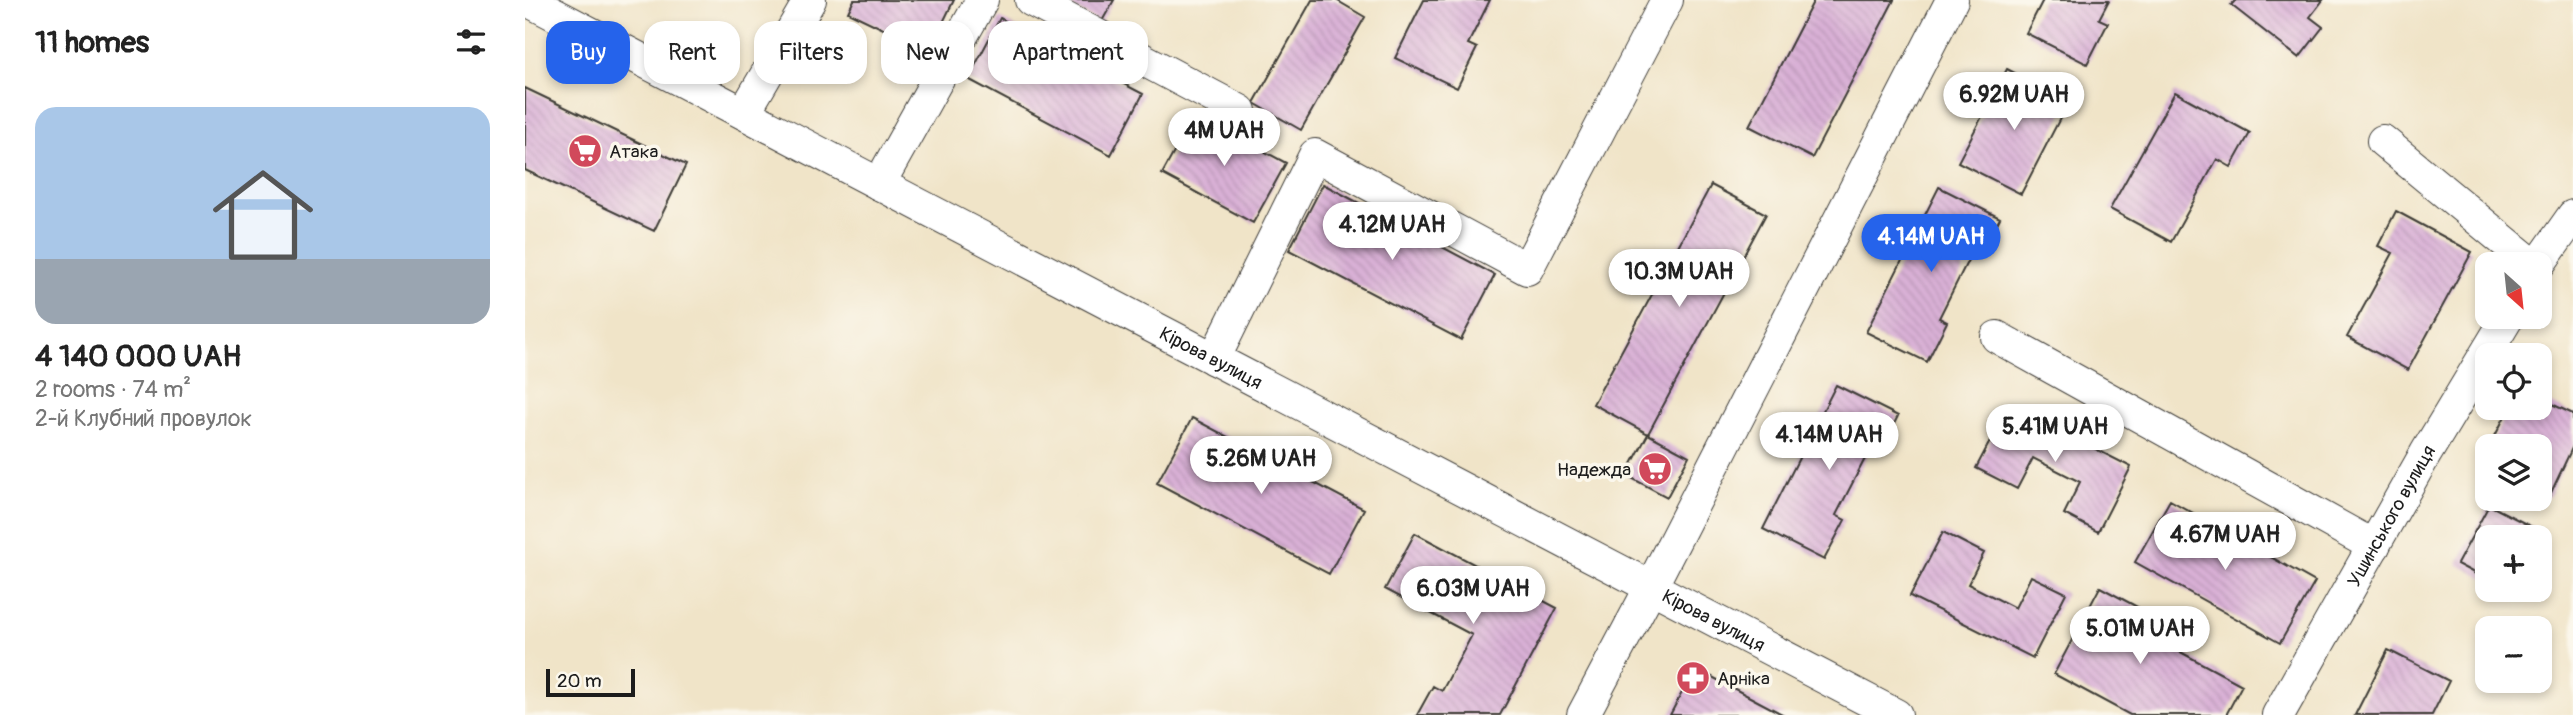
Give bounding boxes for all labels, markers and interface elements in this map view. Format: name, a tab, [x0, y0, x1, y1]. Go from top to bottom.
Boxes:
chip: Buy	[546, 21, 630, 84]
chip: Rent	[644, 21, 740, 84]
chip: Filters	[754, 21, 867, 84]
chip: New	[881, 21, 974, 84]
chip: Apartment	[988, 21, 1148, 84]
icon: filters	[452, 23, 490, 61]
text: 11 homes	[35, 24, 149, 61]
pin: 6.92M UAH	[1934, 72, 2094, 132]
text: 6.92M UAH	[1959, 80, 2069, 109]
pin: 4M UAH	[1167, 108, 1281, 168]
text: 4M UAH	[1184, 116, 1264, 145]
supermarket icon: Атака	[566, 132, 604, 170]
place label: Атака	[609, 140, 658, 164]
icon: home	[200, 152, 326, 278]
pin: 4.12M UAH	[1312, 202, 1472, 262]
text: 4.12M UAH	[1339, 210, 1445, 239]
pin: 4.14M UAH	[1851, 215, 2011, 274]
text: 4.14M UAH	[1878, 222, 1984, 251]
pin: 10.3M UAH	[1599, 250, 1759, 309]
north arrow	[2475, 252, 2551, 329]
map controls	[2475, 252, 2552, 693]
text: 10.3M UAH	[1625, 257, 1733, 286]
street label: Кірова вулиця	[1155, 322, 1266, 395]
text: 4 140 000 UAH	[35, 338, 241, 375]
button: locate	[2475, 343, 2552, 420]
text: 2 rooms · 74 m²	[35, 375, 191, 404]
text: 2-й Клубний провулок	[35, 404, 252, 433]
pin: 5.41M UAH	[1975, 405, 2135, 464]
pin: 4.14M UAH	[1749, 412, 1909, 472]
text: 5.41M UAH	[2002, 412, 2108, 441]
text: 4.14M UAH	[1776, 420, 1882, 449]
button: layers	[2475, 434, 2552, 511]
pin: 5.26M UAH	[1181, 436, 1341, 496]
street label: Ушинського вулиця	[2342, 441, 2441, 591]
text: 5.26M UAH	[1206, 444, 1316, 473]
supermarket icon: Надежда	[1636, 450, 1674, 488]
place label: Надежда	[1557, 458, 1631, 482]
pin: 4.67M UAH	[2145, 512, 2305, 572]
text: 4.67M UAH	[2170, 520, 2280, 549]
button: +	[2475, 525, 2552, 602]
pin: 6.03M UAH	[1393, 566, 1553, 626]
text: 6.03M UAH	[1416, 574, 1530, 603]
street label: Кірова вулиця	[1658, 584, 1769, 658]
pin: 5.01M UAH	[2060, 606, 2220, 666]
text: 5.01M UAH	[2086, 614, 2194, 643]
button: −	[2475, 616, 2552, 693]
pharmacy icon: Арніка	[1674, 659, 1712, 697]
scale bar	[546, 666, 635, 698]
place label: Арніка	[1717, 667, 1770, 691]
text: 20 m	[557, 669, 602, 693]

